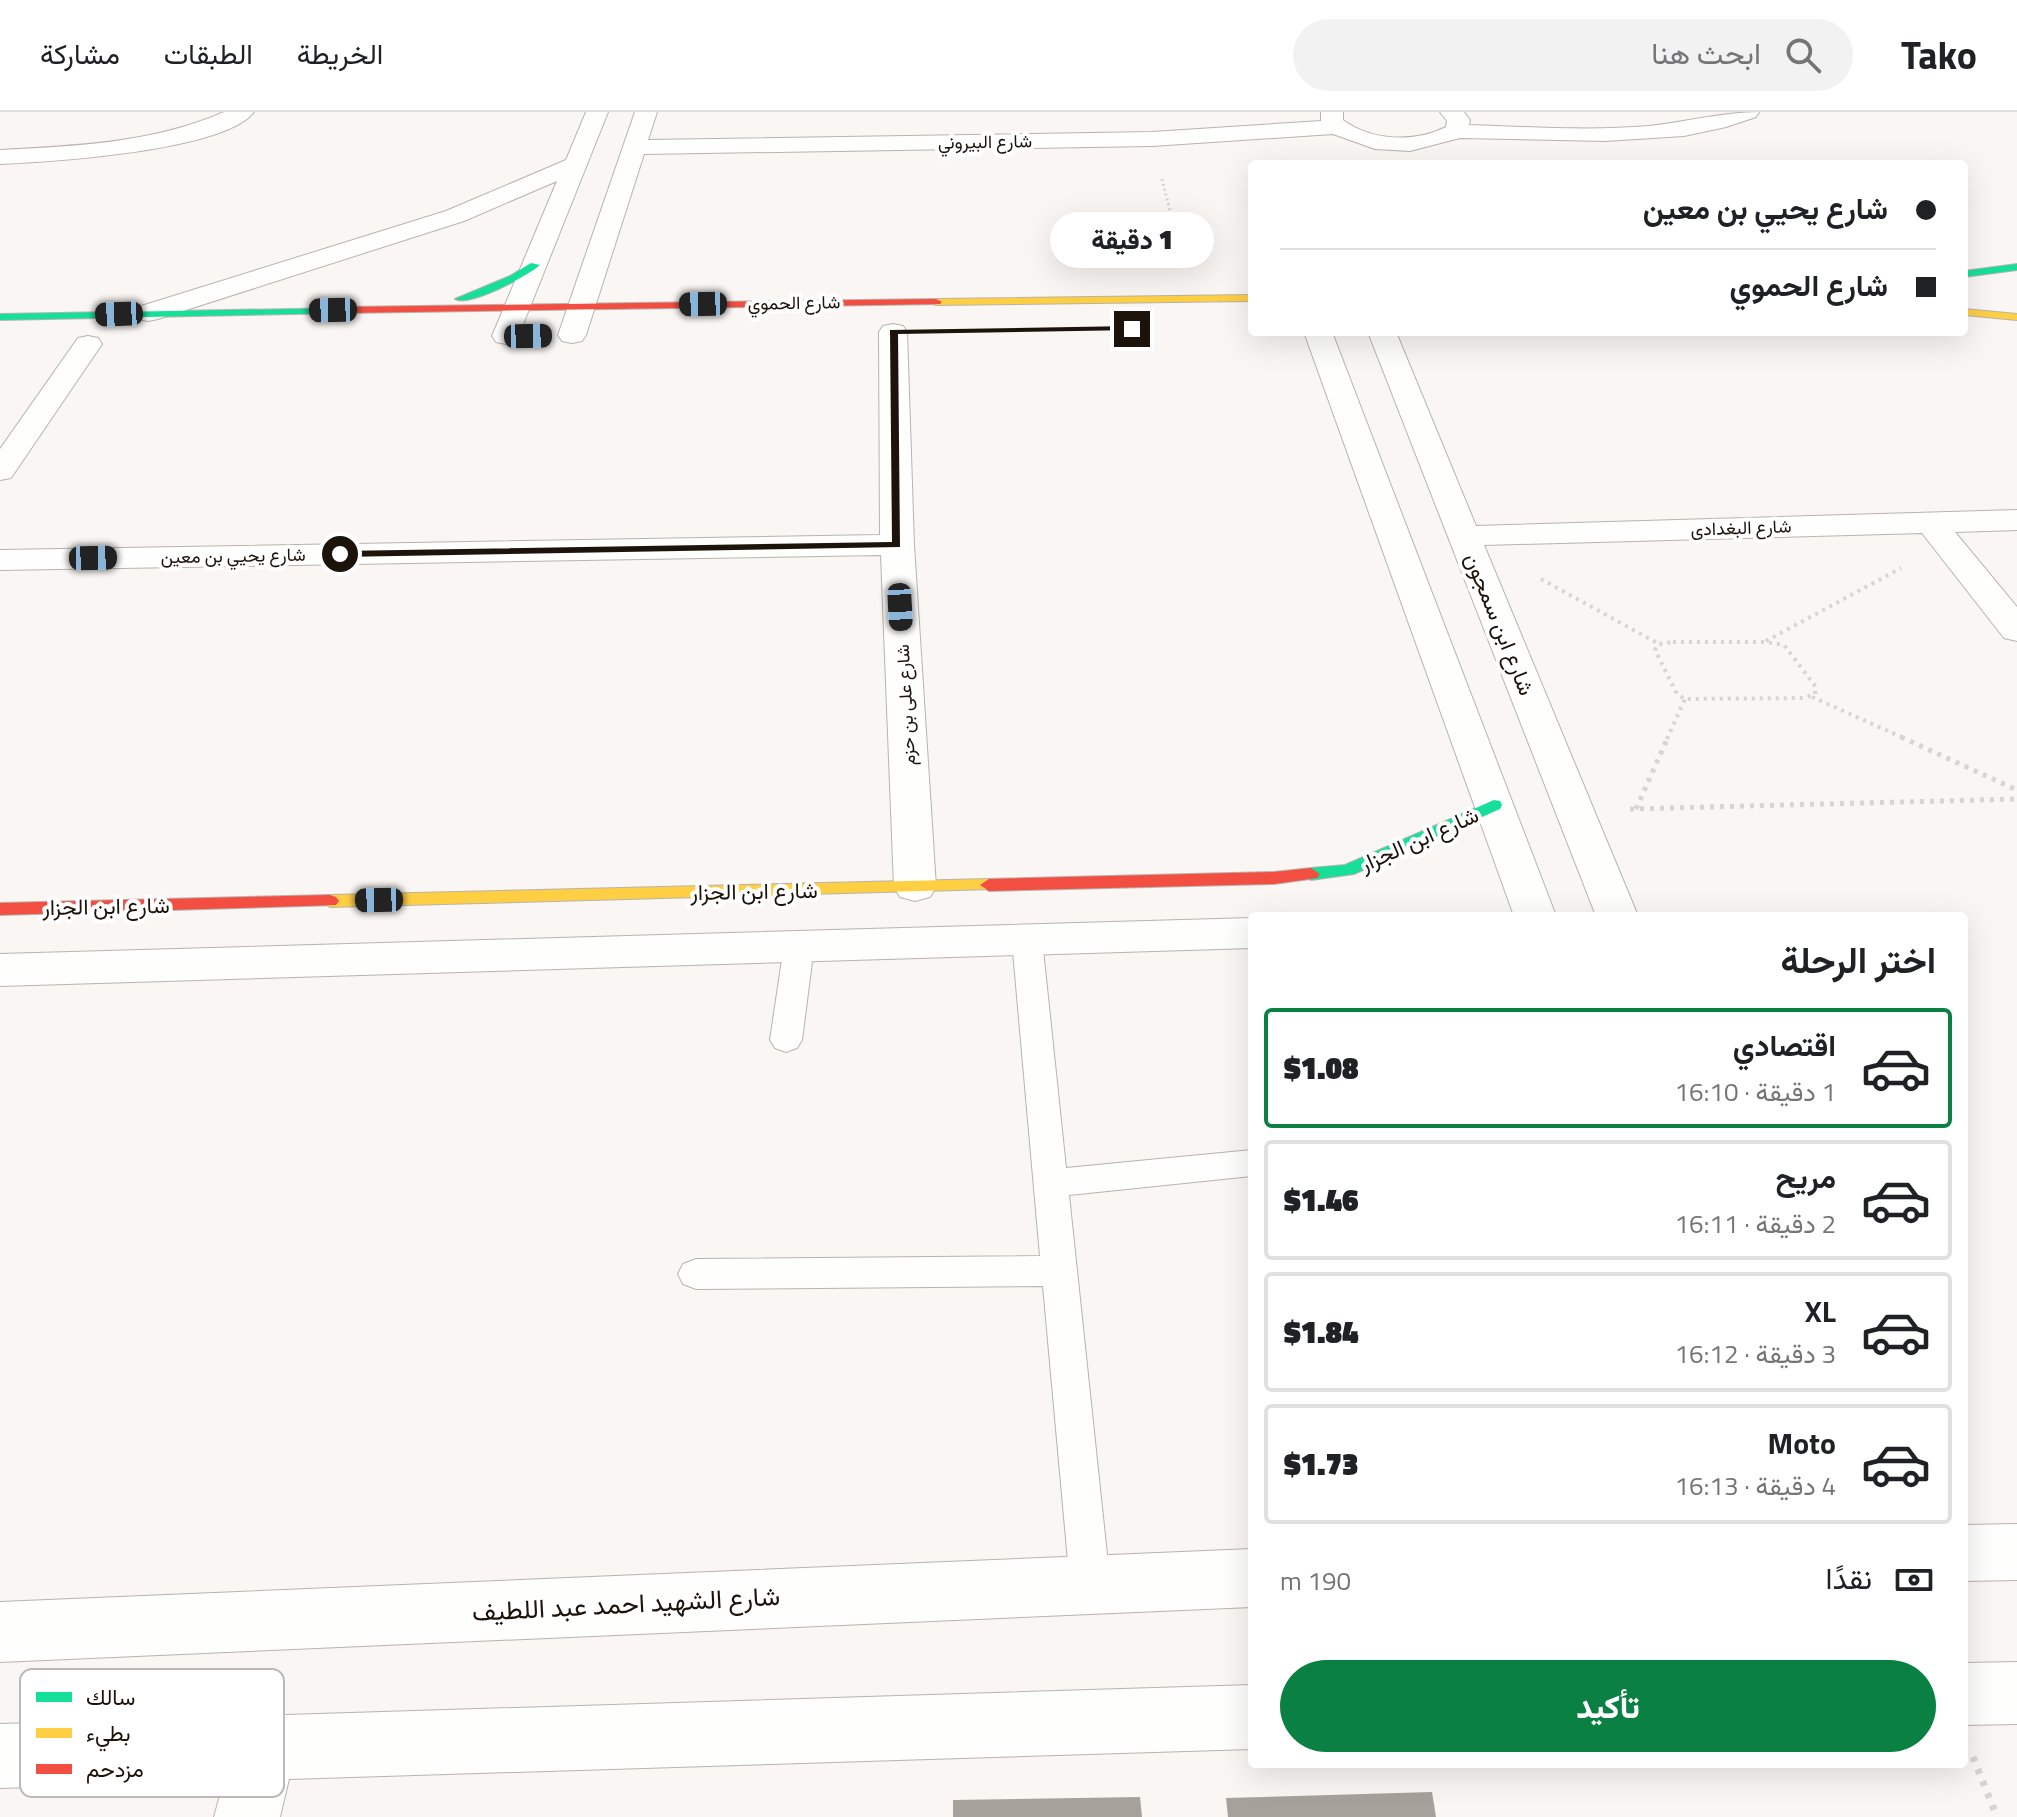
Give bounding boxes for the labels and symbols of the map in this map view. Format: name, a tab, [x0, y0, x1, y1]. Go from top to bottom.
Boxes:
street label: شارع البيروني	[938, 127, 1032, 158]
callout: 1 دقيقة	[1050, 213, 1214, 269]
street label: شارع الحموي	[747, 288, 841, 319]
car	[679, 292, 727, 316]
car	[309, 298, 357, 322]
car	[95, 301, 143, 327]
route end	[1114, 311, 1150, 347]
car	[504, 324, 552, 348]
street label: شارع البغدادى	[1690, 512, 1792, 543]
route start	[322, 536, 358, 572]
street label: شارع يحيي بن معين	[160, 541, 306, 572]
car	[69, 546, 117, 570]
street label: شارع ابن سمجون	[1456, 548, 1544, 700]
car	[887, 582, 913, 632]
street label: شارع على بن حزم	[889, 644, 922, 766]
street label: شارع ابن الجزار	[1353, 798, 1484, 881]
street label: شارع ابن الجزار	[689, 873, 818, 909]
street label: شارع ابن الجزار	[41, 888, 170, 924]
car	[355, 888, 403, 912]
street label: شارع الشهيد احمد عبد اللطيف	[471, 1576, 781, 1631]
legend	[20, 1669, 284, 1797]
text: سالك	[86, 1680, 135, 1714]
text: بطيء	[86, 1716, 131, 1752]
text: مزدحم	[86, 1752, 144, 1786]

